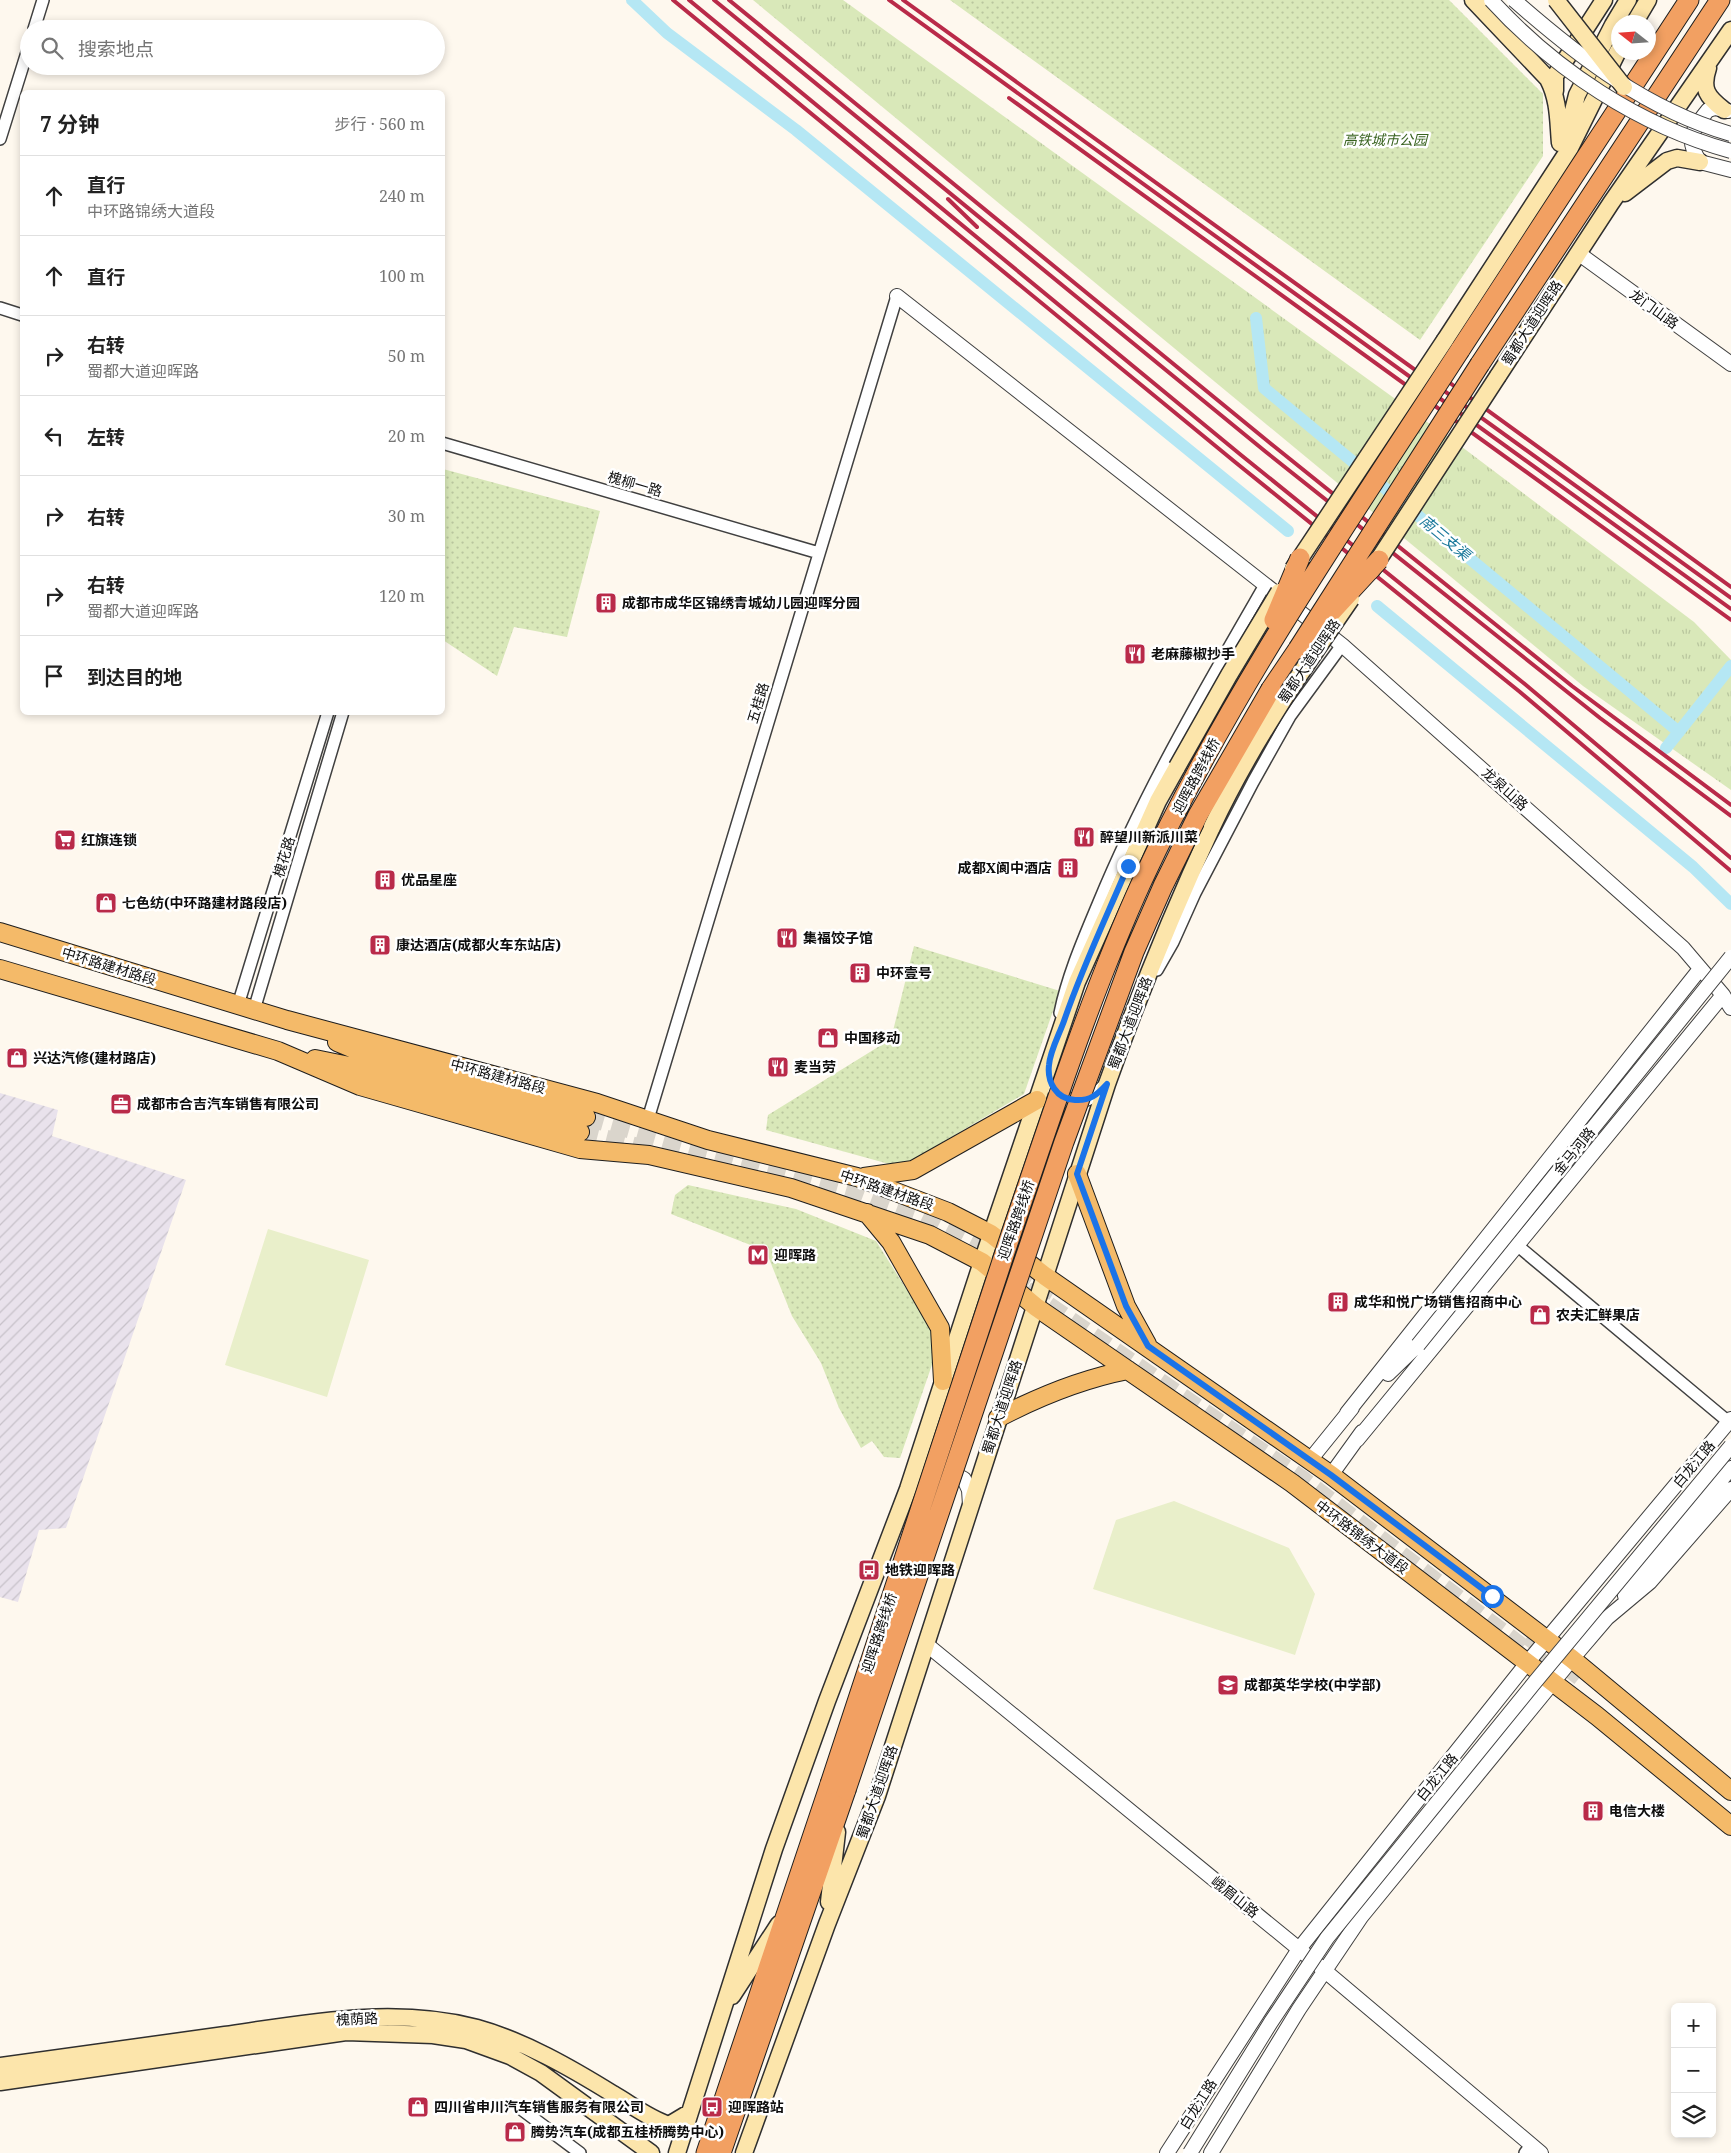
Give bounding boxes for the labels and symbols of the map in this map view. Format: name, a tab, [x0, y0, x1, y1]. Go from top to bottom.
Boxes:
north arrow	[1611, 15, 1656, 60]
park label: 高铁城市公园	[1343, 130, 1429, 149]
street label: 蜀都大道迎晖路	[1497, 276, 1566, 369]
street label: 龙门山路	[1626, 284, 1683, 333]
street label: 槐柳一路	[606, 467, 665, 500]
water label: 南三支渠	[1416, 510, 1477, 565]
building icon: 成都市成华区锦绣青城幼儿园迎晖分园	[594, 591, 618, 615]
place label: 成都市成华区锦绣青城幼儿园迎晖分园	[622, 593, 860, 612]
street label: 蜀都大道迎晖路	[1273, 615, 1344, 707]
restaurant icon: 老麻藤椒抄手	[1123, 642, 1147, 666]
place label: 老麻藤椒抄手	[1151, 644, 1235, 663]
street label: 五桂路	[742, 680, 773, 726]
street label: 迎晖路跨线桥	[1167, 734, 1224, 817]
street label: 龙泉山路	[1478, 763, 1532, 814]
restaurant icon: 醉望川新派川菜	[1072, 825, 1096, 849]
place label: 醉望川新派川菜	[1100, 827, 1198, 846]
supermarket icon: 红旗连锁	[53, 828, 77, 852]
place label: 红旗连锁	[81, 830, 137, 849]
street label: 槐花路	[268, 834, 299, 880]
route end	[1117, 855, 1140, 878]
building icon: 成都X阆中酒店	[1056, 856, 1080, 880]
place label: 成都X阆中酒店	[958, 858, 1052, 877]
building icon: 优品星座	[373, 868, 397, 892]
place label: 优品星座	[401, 870, 457, 889]
shop icon: 七色纺(中环路建材路段店)	[94, 891, 118, 915]
place label: 七色纺(中环路建材路段店)	[122, 893, 287, 912]
restaurant icon: 集福饺子馆	[775, 926, 799, 950]
place label: 集福饺子馆	[803, 928, 873, 947]
building icon: 康达酒店(成都火车东站店)	[368, 933, 392, 957]
place label: 康达酒店(成都火车东站店)	[396, 935, 561, 954]
street label: 中环路建材路段	[60, 942, 159, 989]
building icon: 中环壹号	[848, 961, 872, 985]
place label: 中环壹号	[876, 963, 932, 982]
street label: 蜀都大道迎晖路	[1103, 974, 1156, 1072]
shop icon: 中国移动	[816, 1026, 840, 1050]
place label: 中国移动	[844, 1028, 900, 1047]
shop icon: 兴达汽修(建材路店)	[5, 1046, 29, 1070]
place label: 兴达汽修(建材路店)	[33, 1048, 156, 1067]
street label: 中环路建材路段	[448, 1054, 548, 1097]
restaurant icon: 麦当劳	[766, 1055, 790, 1079]
place label: 麦当劳	[794, 1057, 836, 1076]
office icon: 成都市合吉汽车销售有限公司	[109, 1092, 133, 1116]
place label: 成都市合吉汽车销售有限公司	[137, 1094, 319, 1113]
street label: 金马河路	[1549, 1123, 1599, 1178]
street label: 中环路建材路段	[838, 1165, 937, 1214]
street label: 迎晖路跨线桥	[993, 1177, 1038, 1263]
metro station icon: 迎晖路	[746, 1243, 770, 1267]
place label: 迎晖路	[774, 1245, 816, 1264]
building icon: 成华和悦广场销售招商中心	[1326, 1290, 1350, 1314]
place label: 成华和悦广场销售招商中心	[1354, 1292, 1522, 1311]
shop icon: 农夫汇鲜果店	[1528, 1303, 1552, 1327]
place label: 农夫汇鲜果店	[1556, 1305, 1640, 1324]
street label: 蜀都大道迎晖路	[977, 1357, 1026, 1456]
street label: 白龙江路	[1668, 1436, 1719, 1491]
street label: 中环路锦绣大道段	[1312, 1495, 1413, 1578]
bus stop icon: 地铁迎晖路	[857, 1558, 881, 1582]
place label: 地铁迎晖路	[885, 1560, 955, 1579]
route start	[1481, 1585, 1504, 1608]
street label: 迎晖路跨线桥	[857, 1590, 901, 1676]
school or university icon: 成都英华学校(中学部)	[1216, 1673, 1240, 1697]
place label: 成都英华学校(中学部)	[1244, 1675, 1381, 1694]
street label: 蜀都大道迎晖路	[852, 1742, 901, 1841]
street label: 白龙江路	[1412, 1749, 1462, 1804]
building icon: 电信大楼	[1581, 1799, 1605, 1823]
place label: 电信大楼	[1609, 1801, 1665, 1820]
street label: 峨眉山路	[1208, 1872, 1263, 1922]
street label: 槐荫路	[336, 2008, 378, 2029]
street label: 白龙江路	[1175, 2075, 1220, 2133]
shop icon: 四川省申川汽车销售服务有限公司	[406, 2095, 430, 2119]
bus stop icon: 迎晖路站	[700, 2095, 724, 2119]
place label: 四川省申川汽车销售服务有限公司	[434, 2097, 644, 2116]
place label: 迎晖路站	[728, 2097, 784, 2116]
shop icon: 腾势汽车(成都五桂桥腾势中心)	[503, 2120, 527, 2144]
place label: 腾势汽车(成都五桂桥腾势中心)	[531, 2122, 724, 2141]

